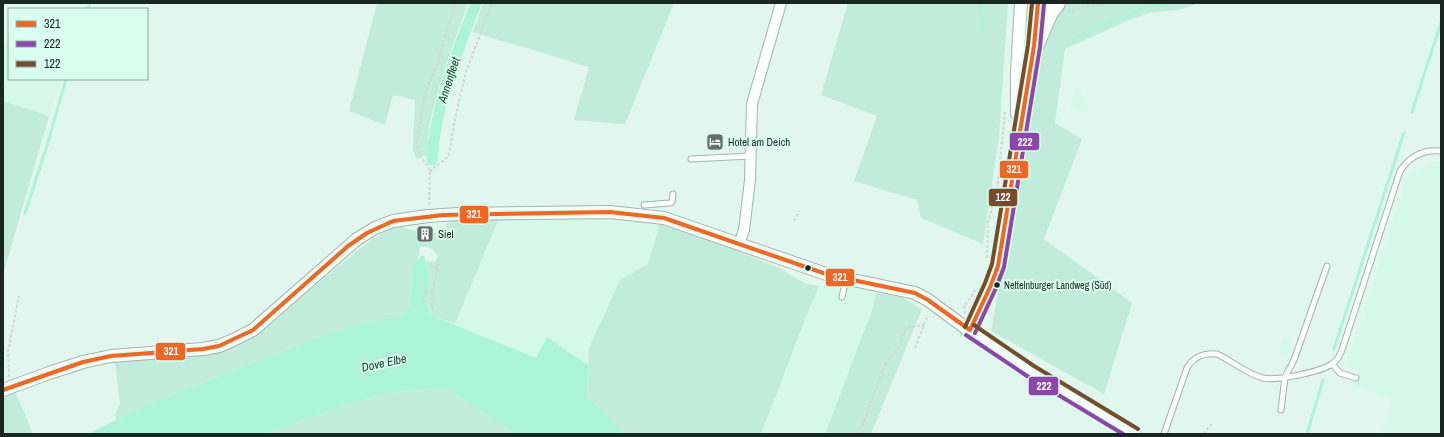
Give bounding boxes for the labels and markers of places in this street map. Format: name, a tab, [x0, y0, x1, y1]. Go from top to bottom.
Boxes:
hotel icon: Hotel am Deich	[705, 132, 725, 152]
place label: Hotel am Deich	[728, 135, 790, 149]
building icon: Siel	[415, 224, 435, 244]
place label: Siel	[438, 227, 454, 241]
unlabelled marker	[803, 263, 813, 273]
place label: Nettelnburger Landweg (Süd)	[1004, 279, 1112, 292]
marker: Nettelnburger Landweg (Süd)	[992, 280, 1002, 290]

